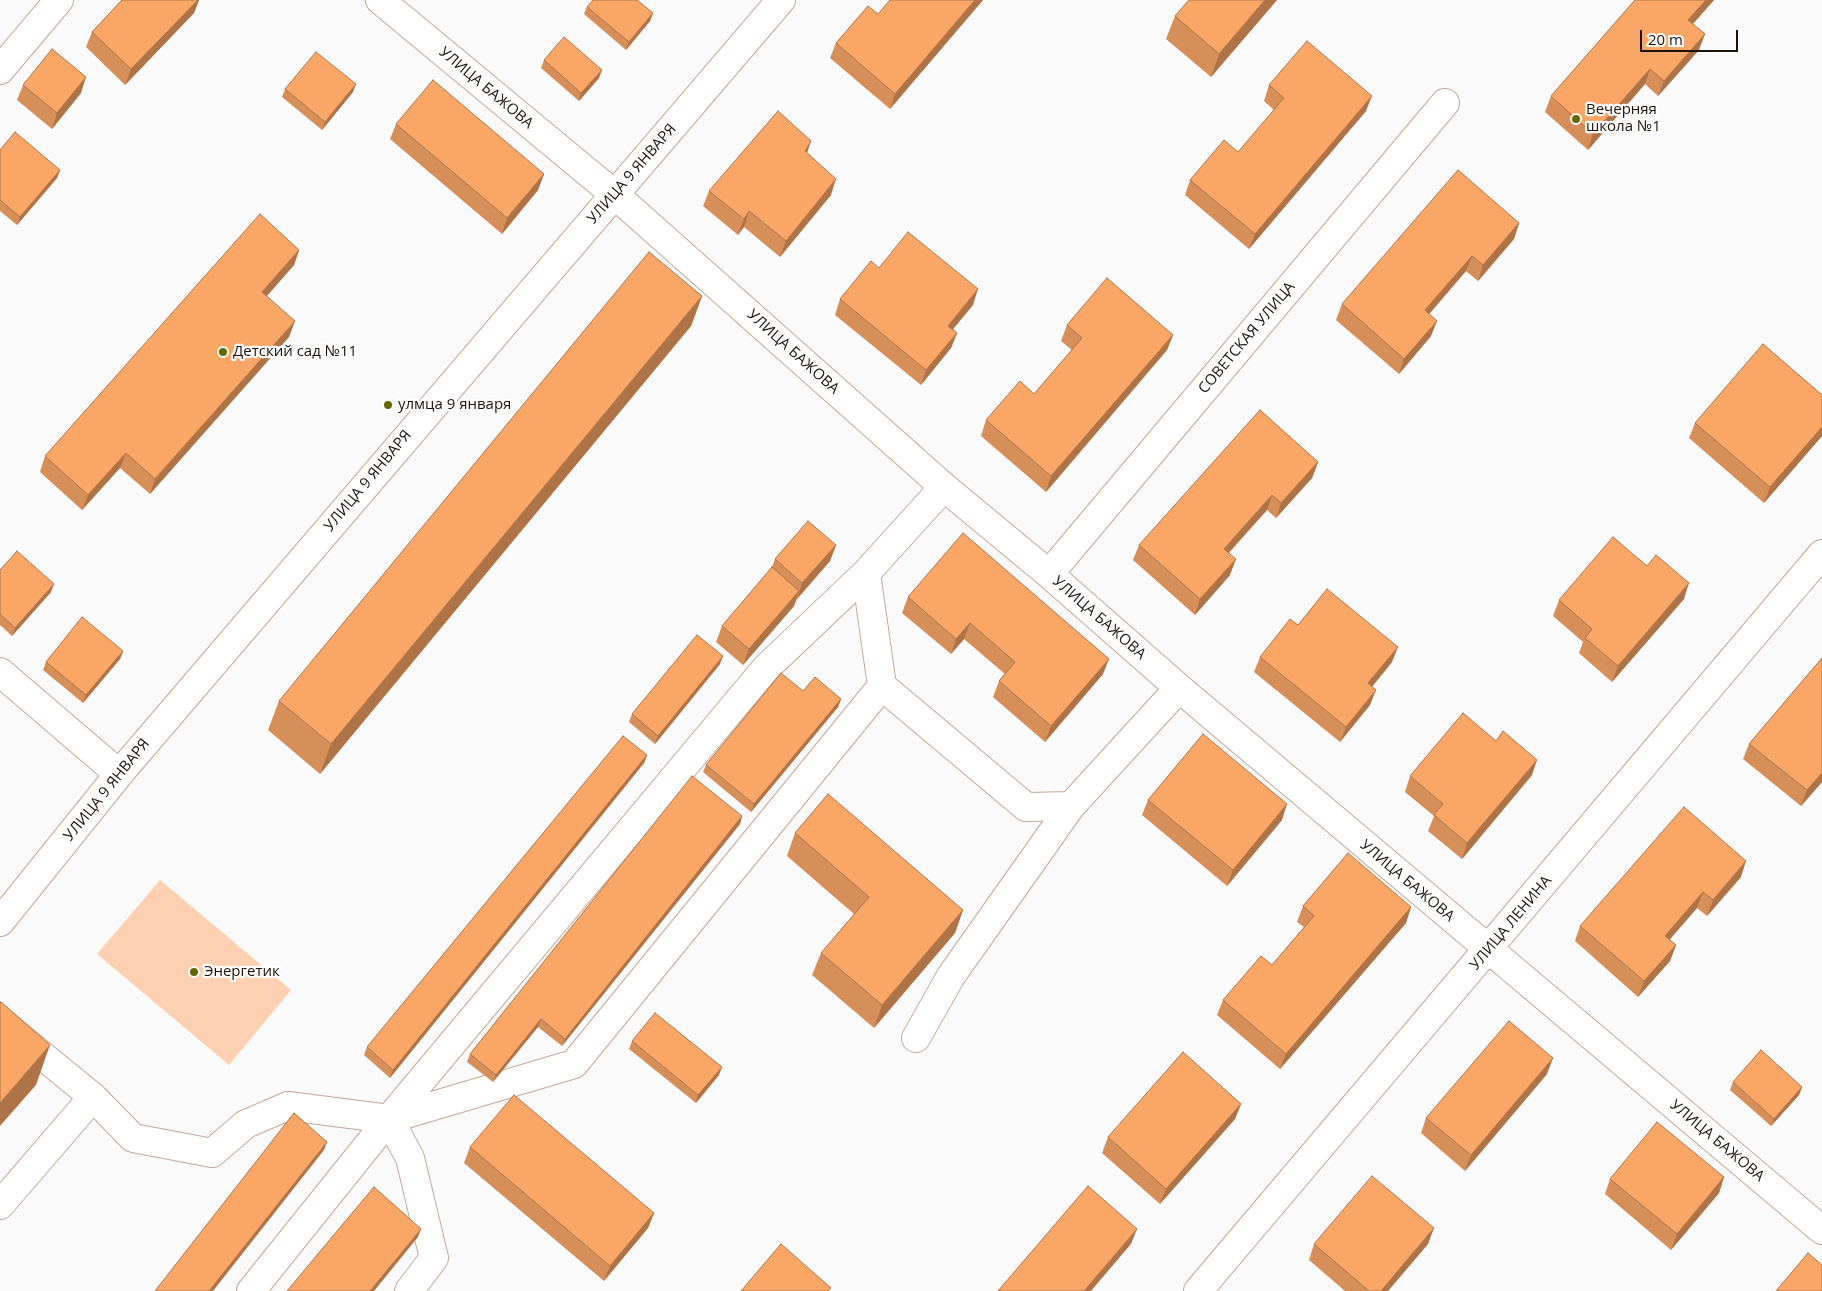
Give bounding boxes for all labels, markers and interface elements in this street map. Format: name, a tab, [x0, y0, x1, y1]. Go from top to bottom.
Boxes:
scale bar	[1642, 20, 1740, 52]
text: 20 m	[1648, 29, 1683, 49]
street label: УЛИЦА БАЖОВА	[435, 43, 537, 133]
place label: Вечерняя школа №1	[1586, 101, 1661, 136]
marker: Вечерняя школа №1	[1570, 113, 1582, 125]
street label: УЛИЦА 9 ЯНВАРЯ	[584, 120, 680, 228]
street label: СОВЕТСКАЯ УЛИЦА	[1195, 278, 1299, 398]
street label: УЛИЦА БАЖОВА	[743, 306, 843, 398]
place label: Детский сад №11	[233, 343, 357, 361]
marker: Детский сад №11	[217, 346, 229, 358]
place label: улмца 9 января	[398, 396, 511, 414]
marker: улмца 9 января	[382, 399, 394, 411]
street label: УЛИЦА 9 ЯНВАРЯ	[320, 427, 416, 535]
street label: УЛИЦА БАЖОВА	[1049, 573, 1149, 663]
street label: УЛИЦА 9 ЯНВАРЯ	[60, 735, 154, 845]
street label: УЛИЦА БАЖОВА	[1356, 836, 1458, 926]
street label: УЛИЦА ЛЕНИНА	[1466, 872, 1556, 974]
place label: Энергетик	[204, 963, 280, 981]
marker: Энергетик	[188, 966, 200, 978]
street label: УЛИЦА БАЖОВА	[1666, 1096, 1768, 1186]

